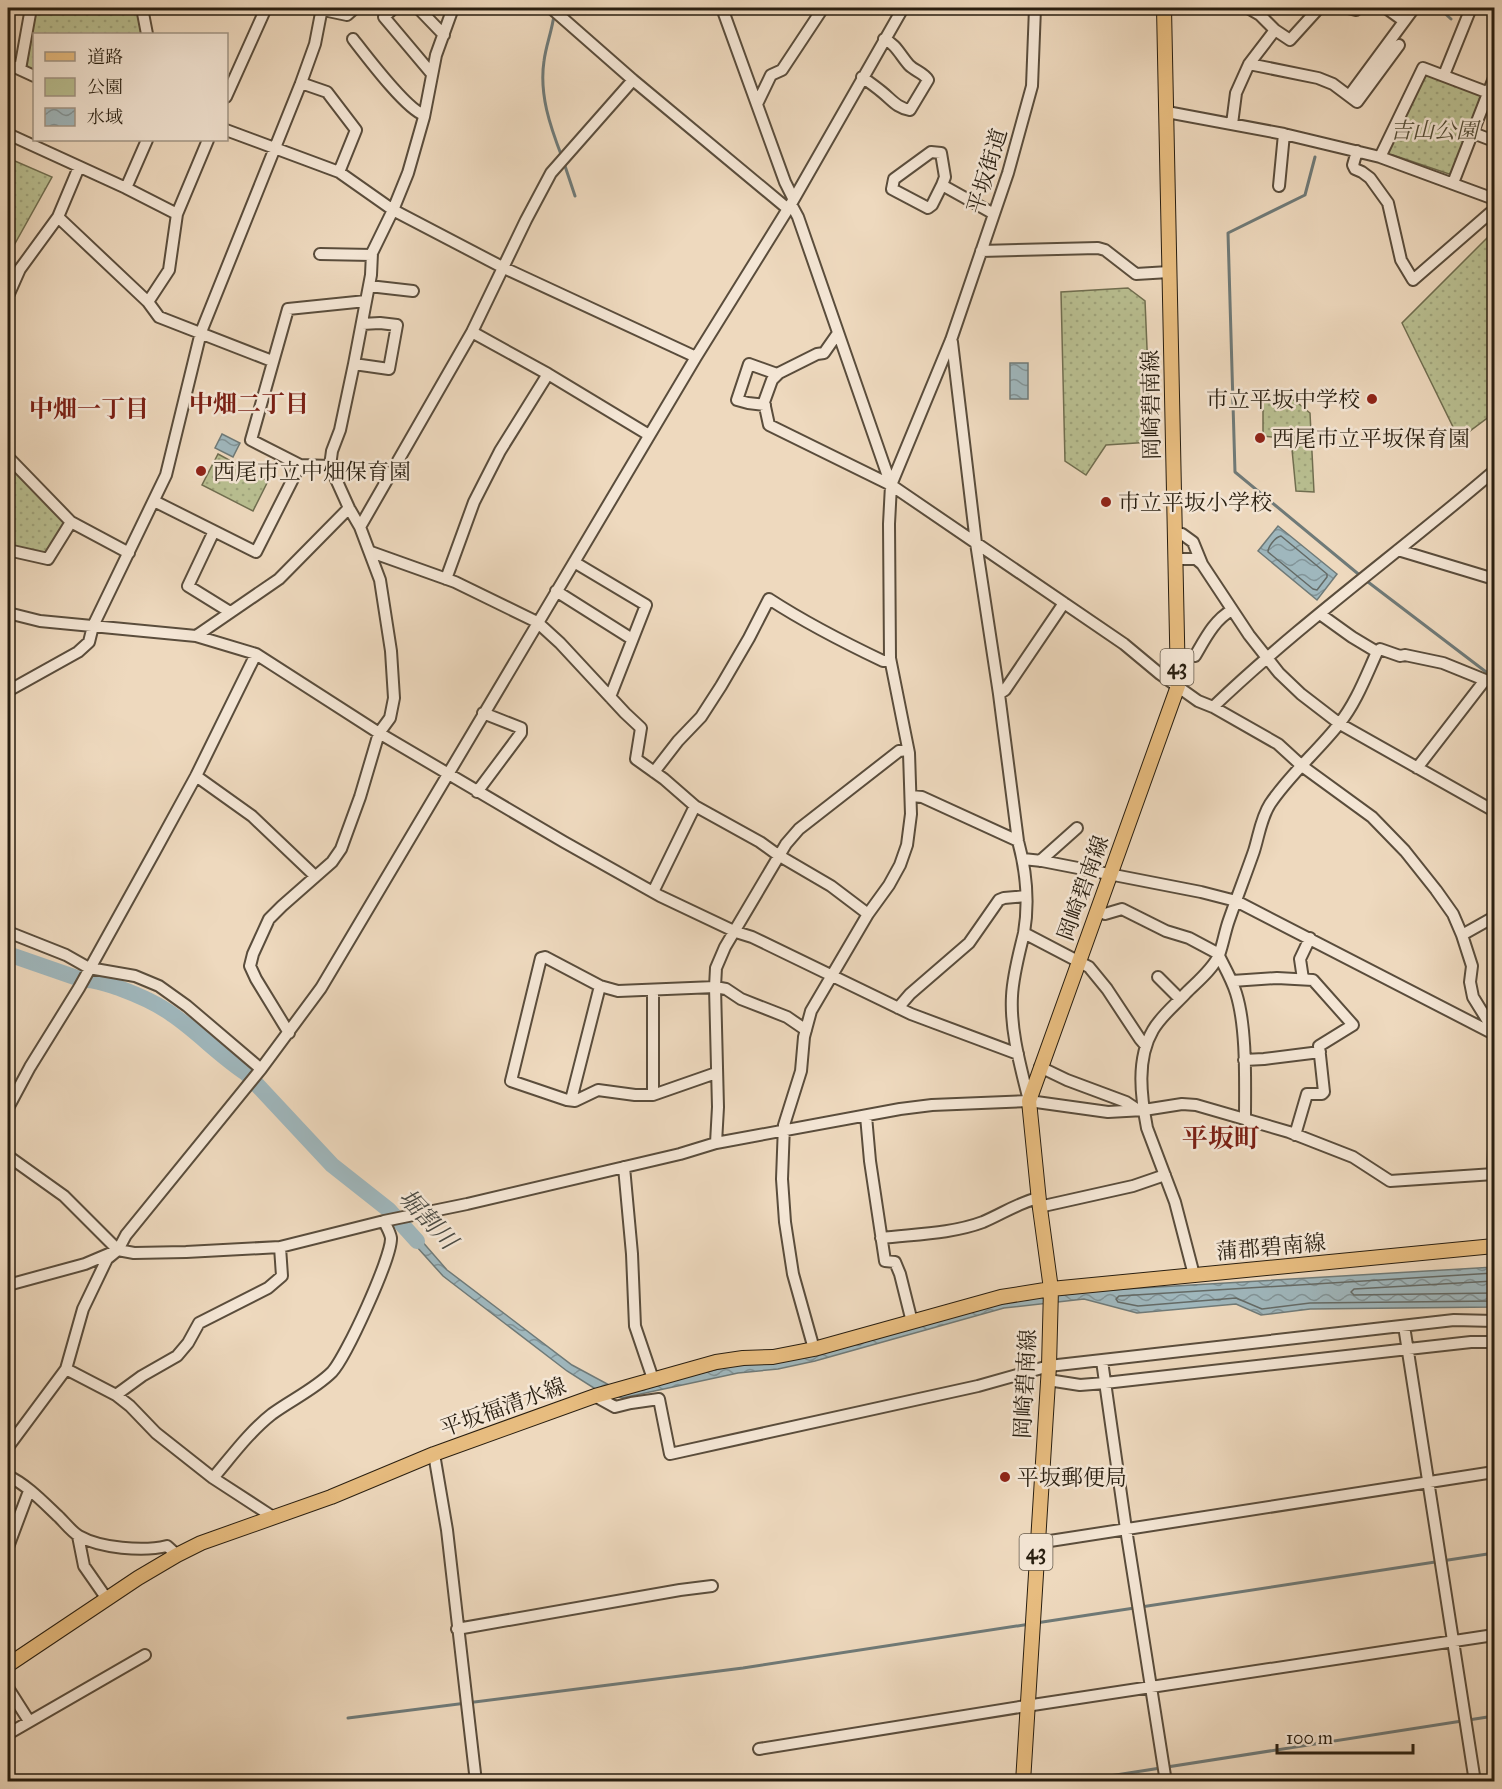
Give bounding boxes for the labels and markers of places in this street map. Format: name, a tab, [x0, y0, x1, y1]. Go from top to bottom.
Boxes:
place label: 市立平坂中学校	[1206, 386, 1360, 413]
marker: 市立平坂中学校	[1365, 392, 1379, 406]
place label: 西尾市立平坂保育園	[1272, 425, 1470, 452]
marker: 西尾市立平坂保育園	[1253, 431, 1267, 445]
place label: 西尾市立中畑保育園	[213, 458, 411, 485]
marker: 西尾市立中畑保育園	[194, 464, 208, 478]
place label: 市立平坂小学校	[1118, 489, 1272, 516]
marker: 市立平坂小学校	[1099, 495, 1113, 509]
place label: 平坂郵便局	[1017, 1464, 1127, 1491]
marker: 平坂郵便局	[998, 1470, 1012, 1484]

